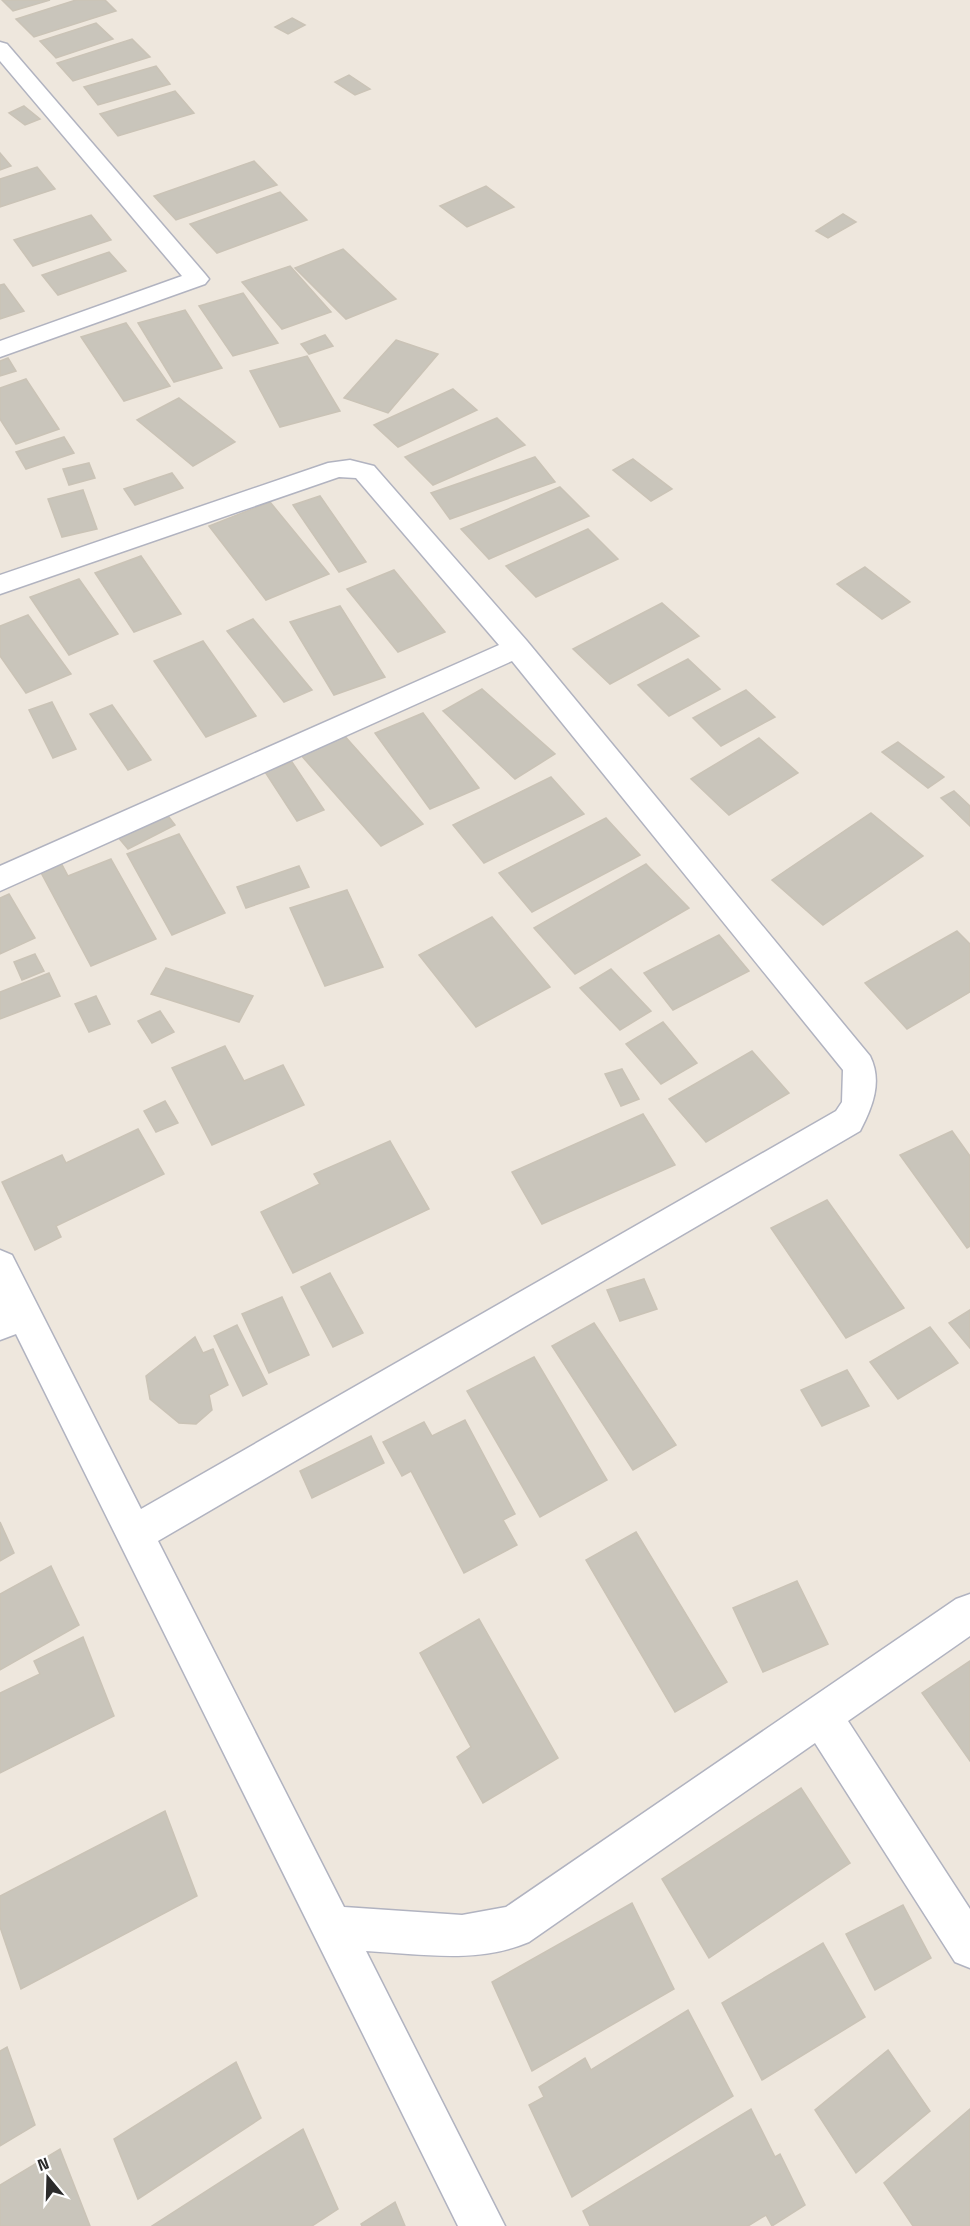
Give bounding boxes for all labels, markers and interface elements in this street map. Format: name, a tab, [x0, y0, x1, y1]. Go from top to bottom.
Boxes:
north arrow	[18, 2148, 78, 2208]
text: N	[35, 2153, 52, 2176]

